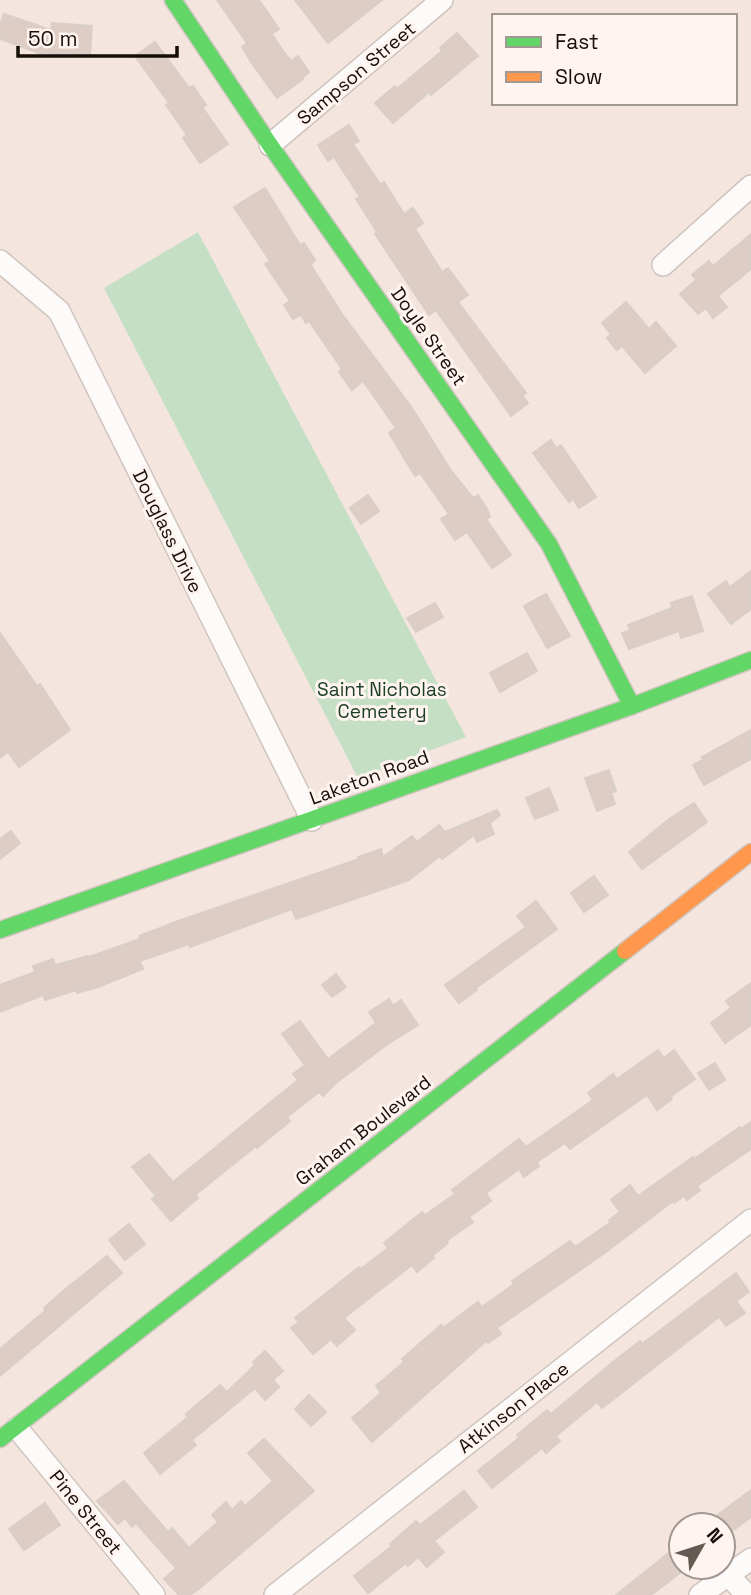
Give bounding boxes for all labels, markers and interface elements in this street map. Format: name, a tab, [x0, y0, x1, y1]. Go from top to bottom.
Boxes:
scale bar	[18, 14, 177, 58]
legend	[492, 14, 737, 105]
street label: Sampson Street	[292, 16, 421, 130]
text: 50 m	[28, 25, 78, 52]
text: Fast	[555, 28, 599, 55]
text: Slow	[555, 63, 603, 90]
street label: Doyle Street	[385, 282, 472, 390]
street label: Douglass Drive	[127, 465, 208, 597]
park label: Saint Nicholas Cemetery	[317, 677, 447, 724]
street label: Laketon Road	[306, 744, 432, 811]
street label: Graham Boulevard	[290, 1070, 436, 1191]
street label: Atkinson Place	[453, 1356, 574, 1459]
street label: Pine Street	[44, 1465, 127, 1560]
north arrow	[667, 1511, 737, 1581]
text: N	[701, 1523, 729, 1548]

